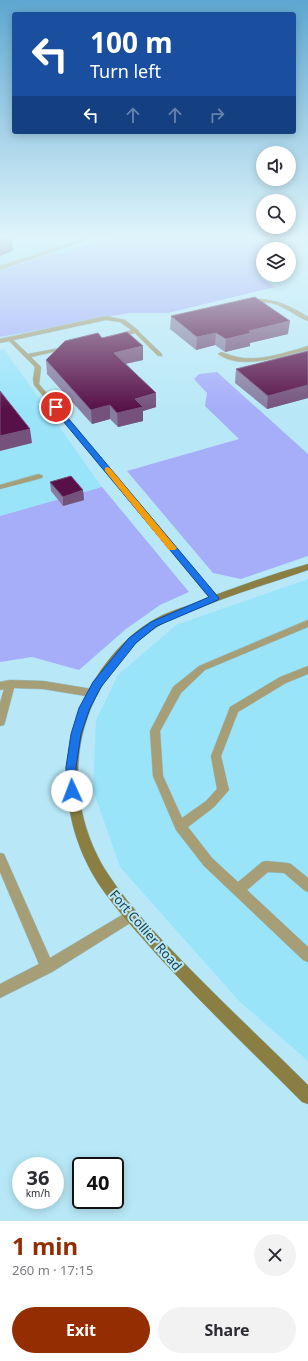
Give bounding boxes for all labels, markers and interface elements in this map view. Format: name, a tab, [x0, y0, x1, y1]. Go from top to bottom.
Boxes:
text: 100 m	[90, 23, 173, 61]
icon: left	[24, 28, 76, 80]
text: Turn left	[90, 59, 161, 83]
icon: left	[80, 104, 102, 126]
icon: ahead	[122, 104, 144, 126]
icon: ahead	[164, 104, 186, 126]
icon: right	[206, 104, 228, 126]
map controls	[256, 146, 296, 282]
button: sound	[256, 146, 296, 186]
button: search	[256, 194, 296, 234]
button: layers	[256, 242, 296, 282]
pin	[39, 390, 73, 424]
icon: arrive	[45, 396, 67, 418]
position arrow	[51, 770, 93, 812]
street label: Fort Collier Road	[106, 886, 186, 974]
speed limit sign: 40	[72, 1157, 124, 1209]
text: 36	[27, 1164, 49, 1191]
text: km/h	[26, 1186, 50, 1200]
text: 1 min	[12, 1229, 78, 1262]
button: close	[254, 1234, 296, 1276]
text: 260 m · 17:15	[12, 1261, 93, 1279]
button: Exit	[12, 1307, 150, 1353]
button: Share	[158, 1307, 296, 1353]

